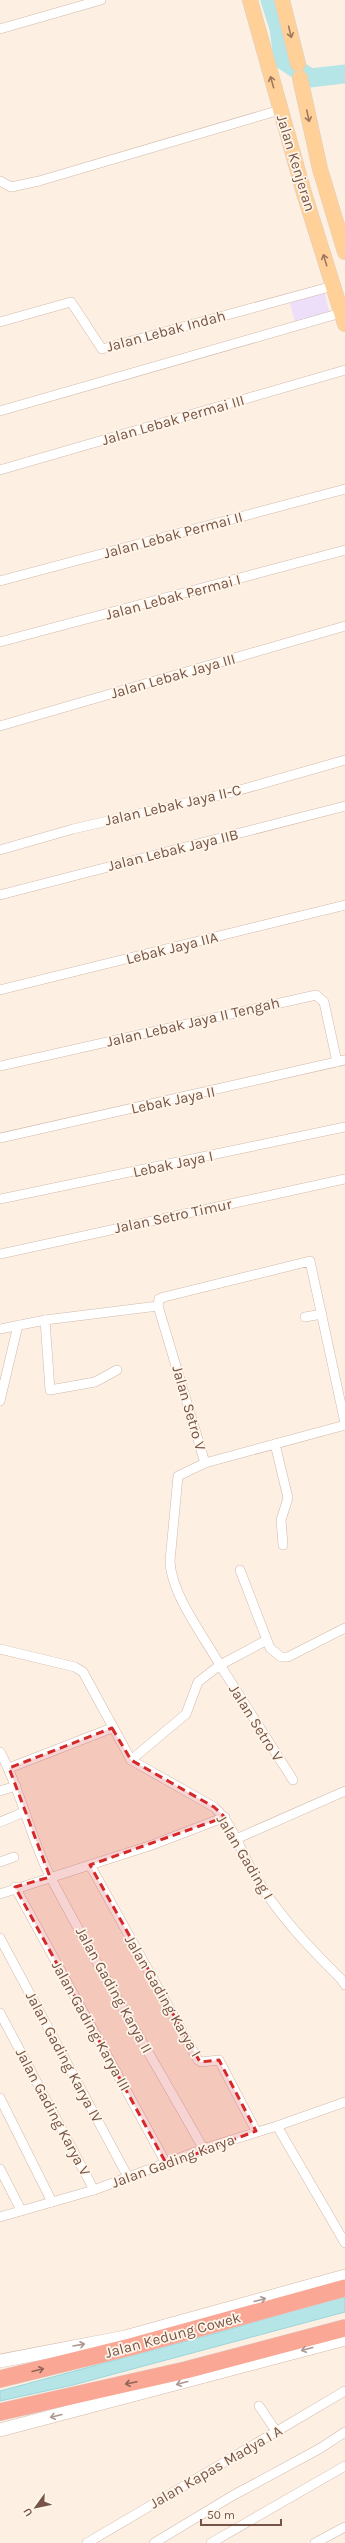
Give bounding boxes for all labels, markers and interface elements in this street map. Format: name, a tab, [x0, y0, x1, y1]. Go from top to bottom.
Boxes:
one-way arrow	[287, 25, 294, 38]
one-way arrow	[268, 76, 275, 89]
one-way arrow	[305, 109, 312, 122]
street label: Jalan Kenjeran	[273, 112, 319, 214]
one-way arrow	[321, 254, 328, 267]
street label: Jalan Lebak Indah	[104, 306, 228, 356]
street label: Jalan Lebak Permai III	[100, 391, 246, 449]
street label: Jalan Lebak Permai II	[101, 508, 245, 562]
street label: Jalan Lebak Permai I	[103, 570, 243, 624]
street label: Jalan Lebak Jaya III	[109, 650, 237, 702]
street label: Jalan Lebak Jaya II-C	[103, 781, 243, 829]
street label: Jalan Lebak Jaya IIB	[106, 825, 240, 875]
street label: Lebak Jaya IIA	[124, 928, 220, 968]
street label: Jalan Lebak Jaya II Tengah	[105, 993, 281, 1051]
street label: Lebak Jaya II	[129, 1082, 217, 1118]
street label: Lebak Jaya I	[131, 1147, 215, 1181]
street label: Jalan Setro Timur	[113, 1195, 234, 1237]
street label: Jalan Setro V	[168, 1364, 210, 1453]
street label: Jalan Setro V	[225, 1681, 287, 1765]
street label: Jalan Gading I	[213, 1811, 277, 1903]
street label: Jalan Gading Karya II	[72, 1924, 156, 2056]
street label: Jalan Gading Karya I	[121, 1932, 205, 2060]
street label: Jalan Gading Karya III	[48, 1958, 134, 2094]
street label: Jalan Gading Karya IV	[22, 1988, 106, 2126]
street label: Jalan Gading Karya V	[12, 2045, 94, 2179]
street label: Jalan Gading Karya	[109, 2130, 237, 2192]
one-way arrow	[253, 2296, 266, 2303]
street label: Jalan Kedung Cowek	[103, 2308, 243, 2362]
one-way arrow	[72, 2340, 85, 2348]
one-way arrow	[301, 2346, 314, 2353]
one-way arrow	[31, 2365, 44, 2373]
one-way arrow	[125, 2379, 138, 2387]
one-way arrow	[176, 2380, 189, 2387]
one-way arrow	[50, 2413, 63, 2421]
street label: Jalan Kapas Madya I A	[146, 2421, 286, 2512]
north arrow	[16, 2487, 56, 2527]
scale bar	[201, 2501, 281, 2527]
text: U	[21, 2505, 36, 2519]
text: 50 m	[207, 2508, 235, 2522]

